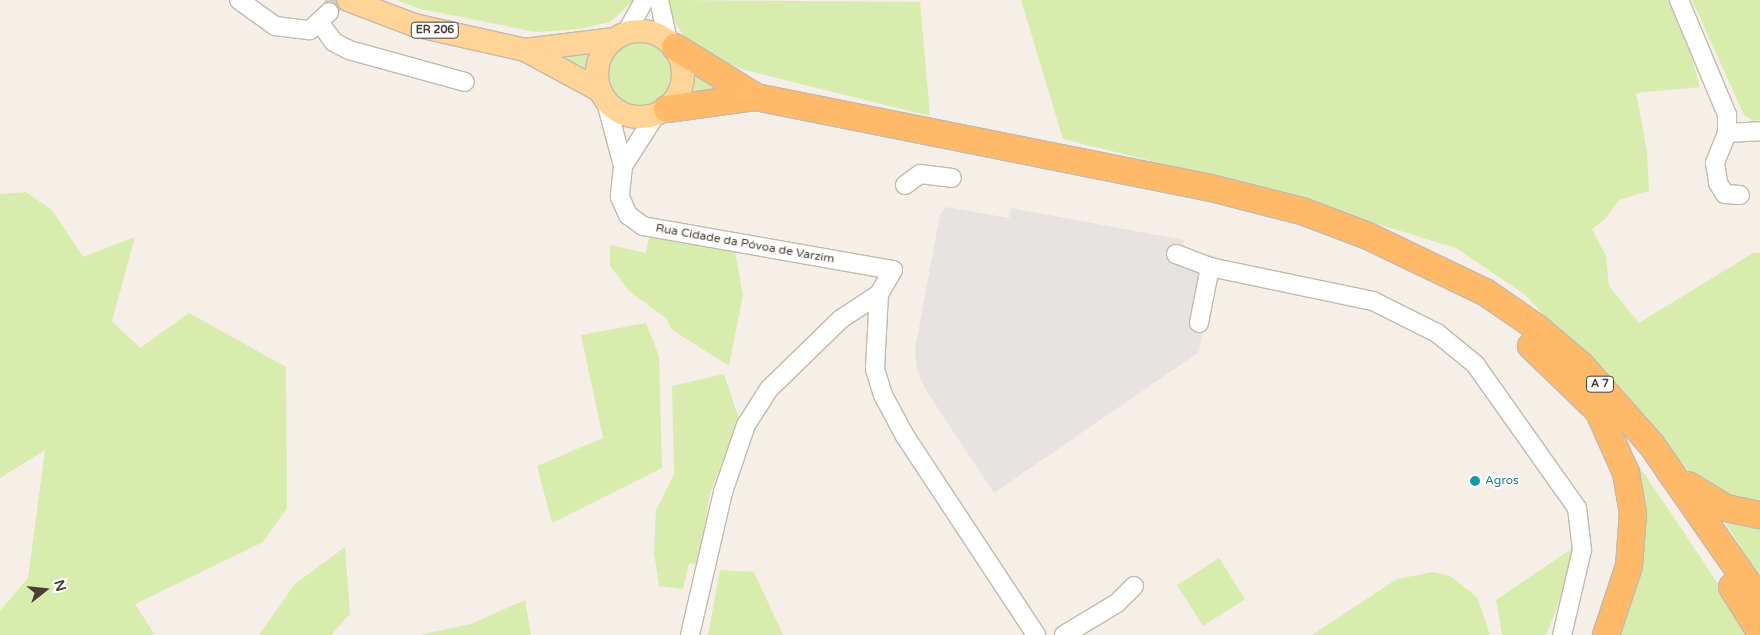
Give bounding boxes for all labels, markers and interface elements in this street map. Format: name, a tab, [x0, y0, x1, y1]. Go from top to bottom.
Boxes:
road number: ER 206	[410, 22, 460, 38]
street label: Rua Cidade da Póvoa de Varzim	[654, 221, 836, 267]
road number: A 7	[1585, 376, 1615, 392]
place label: Agros	[1485, 474, 1519, 488]
marker: Agros	[1469, 475, 1481, 487]
north arrow	[20, 565, 70, 615]
text: N	[50, 578, 70, 593]

